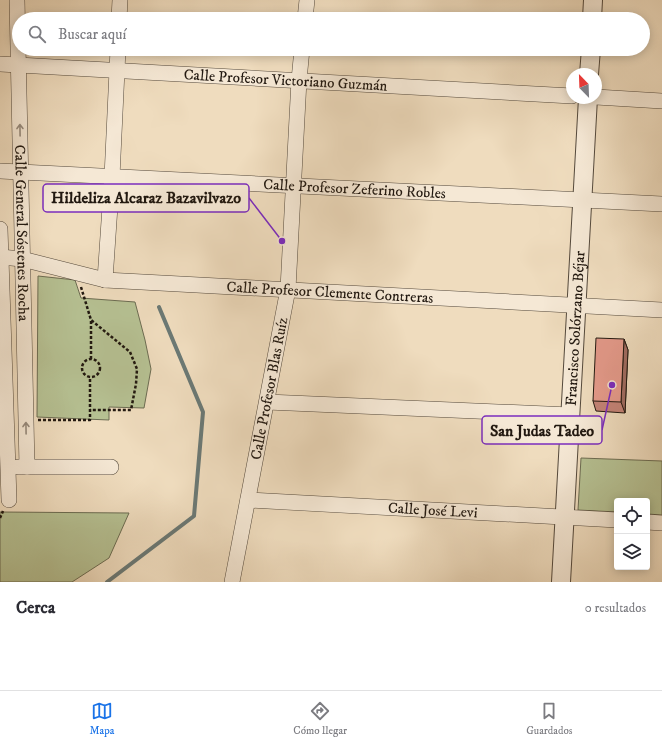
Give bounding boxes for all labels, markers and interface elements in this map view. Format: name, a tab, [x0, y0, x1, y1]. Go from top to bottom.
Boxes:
search box	[12, 12, 650, 56]
icon: search	[26, 23, 48, 45]
text: Buscar aquí	[58, 25, 126, 44]
street label: Calle Profesor Victoriano Guzmán	[183, 65, 388, 95]
north arrow	[566, 68, 602, 104]
one-way arrow	[16, 124, 23, 137]
street label: Calle General Sóstenes Rocha	[11, 144, 33, 322]
street label: Calle Profesor Zeferino Robles	[263, 175, 446, 203]
callout: Hildeliza Alcaraz Bazavilvazo	[43, 184, 249, 212]
text: Hildeliza Alcaraz Bazavilvazo	[51, 188, 241, 208]
street label: Francisco Solórzano Béjar	[561, 250, 589, 407]
street label: Calle Profesor Clemente Contreras	[226, 277, 434, 307]
street label: Calle Profesor Blas Ruíz	[246, 315, 292, 461]
callout: San Judas Tadeo	[482, 416, 602, 444]
text: San Judas Tadeo	[490, 421, 594, 441]
one-way arrow	[22, 422, 30, 435]
street label: Calle José Levi	[387, 498, 478, 522]
map controls	[614, 498, 650, 570]
button: locate	[614, 498, 650, 534]
button: layers	[614, 534, 650, 570]
text: Cerca	[16, 597, 55, 619]
text: 0 resultados	[585, 600, 646, 616]
tab: Mapa	[89, 700, 114, 738]
tab: Cómo llegar	[293, 700, 347, 738]
tab: Guardados	[526, 700, 573, 738]

